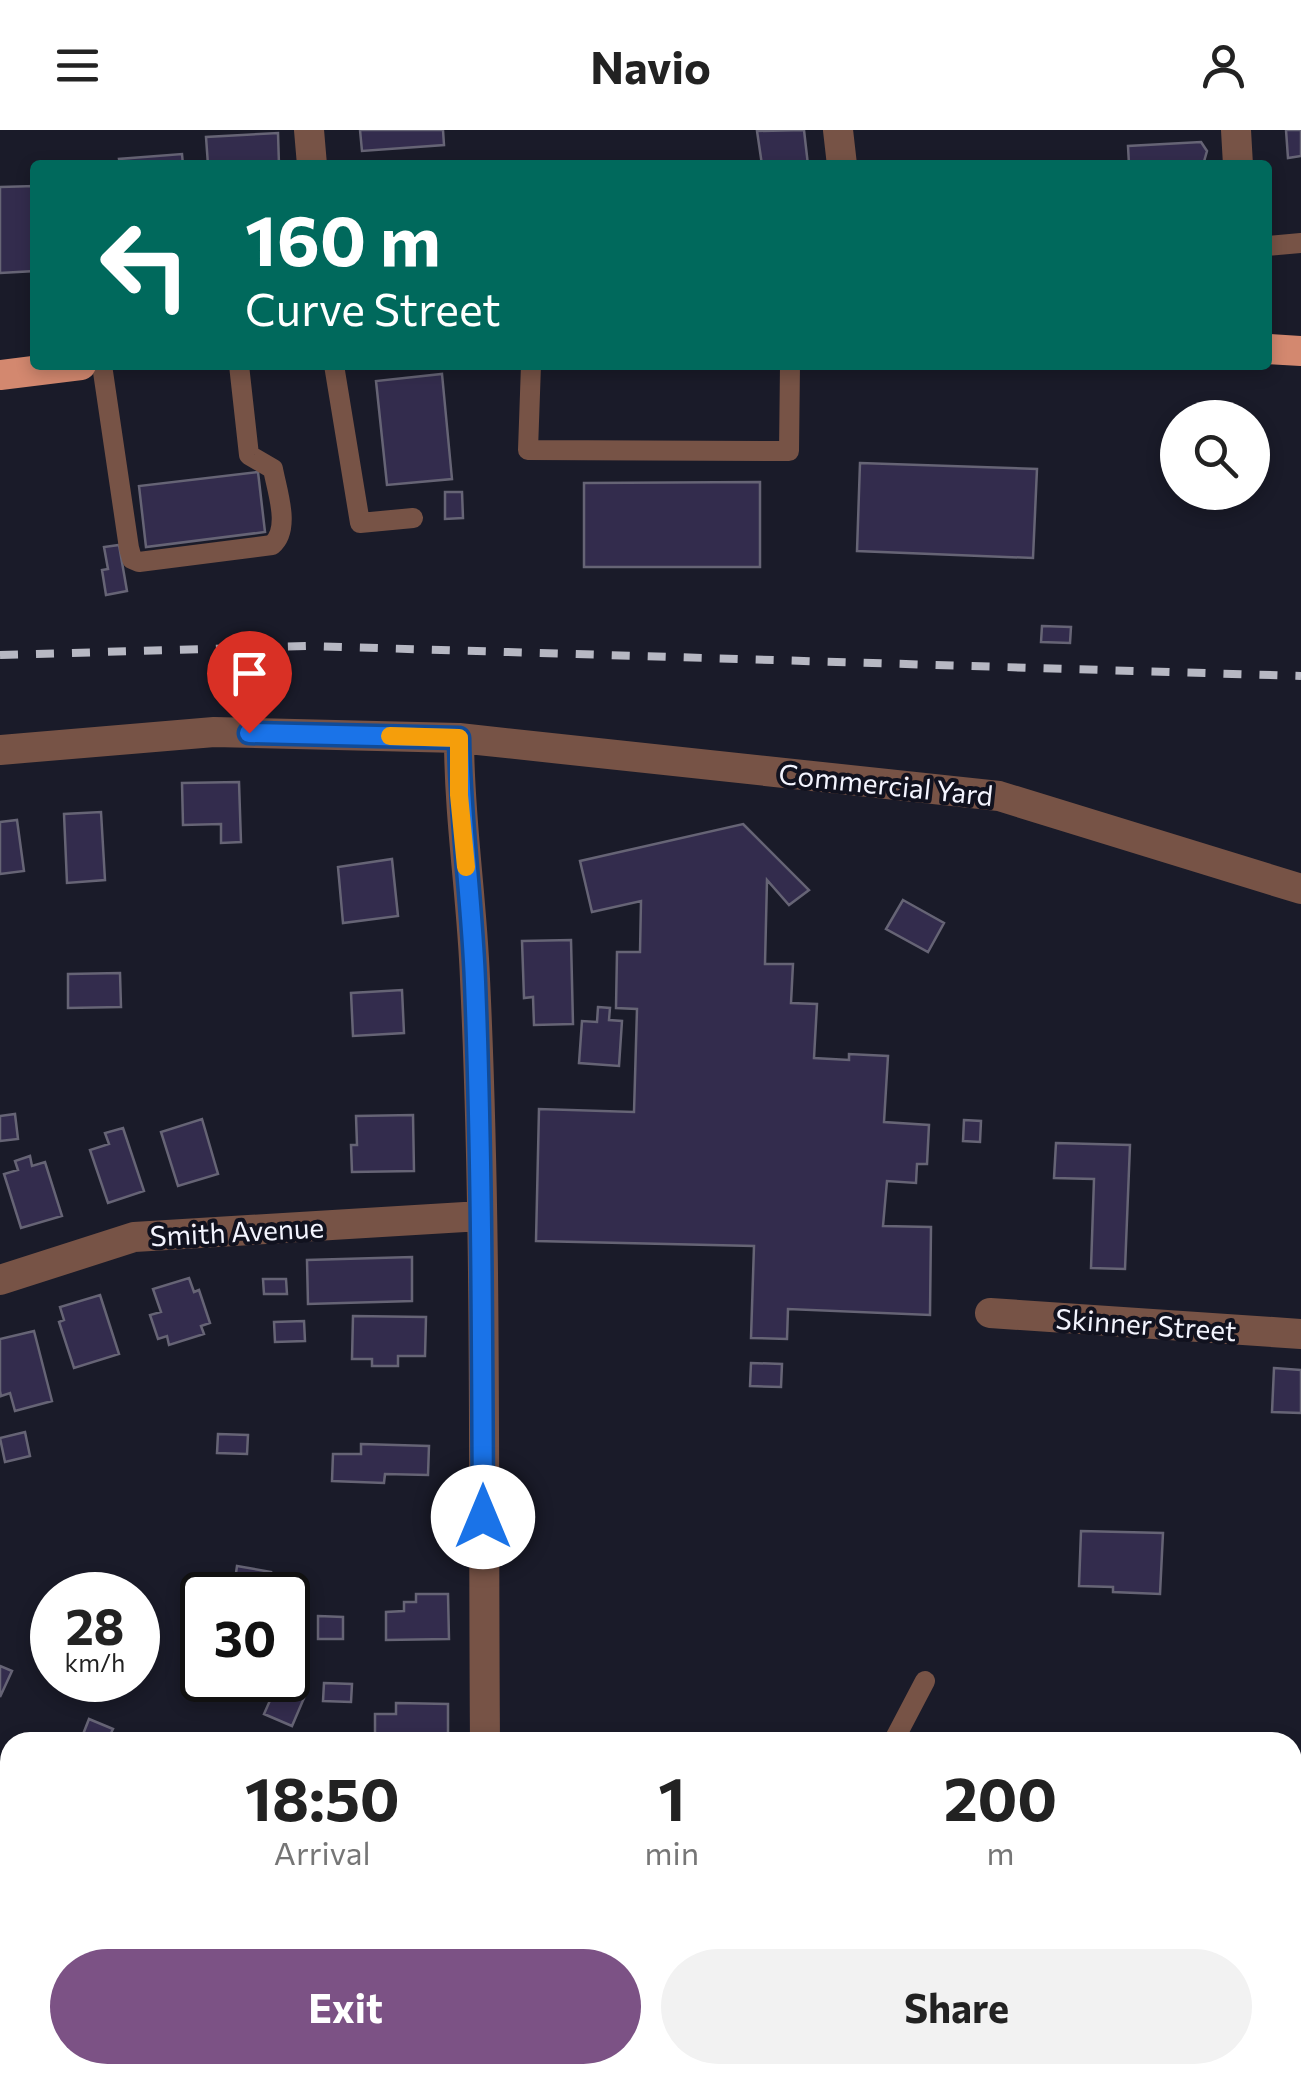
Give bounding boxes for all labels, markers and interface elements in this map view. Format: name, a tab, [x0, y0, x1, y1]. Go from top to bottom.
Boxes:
icon: menu	[50, 38, 105, 93]
text: Navio	[590, 38, 711, 93]
icon: person	[1196, 38, 1251, 93]
text: 160 m	[245, 195, 441, 280]
icon: left	[80, 200, 210, 330]
text: Curve Street	[245, 280, 501, 335]
map controls	[1160, 400, 1270, 510]
button: search	[1160, 400, 1270, 510]
pin	[207, 631, 292, 734]
icon: arrive	[222, 646, 277, 701]
street label: Commercial Yard	[777, 756, 995, 812]
street label: Smith Avenue	[149, 1209, 325, 1253]
street label: Skinner Street	[1054, 1301, 1238, 1347]
position arrow	[431, 1465, 535, 1569]
speed limit sign: 30	[180, 1572, 310, 1702]
text: 28	[65, 1594, 125, 1655]
text: km/h	[65, 1647, 125, 1677]
text: 18:50	[245, 1760, 400, 1833]
text: 1	[658, 1760, 685, 1833]
text: 200	[944, 1760, 1057, 1833]
text: Arrival	[274, 1832, 371, 1872]
text: min	[644, 1832, 699, 1872]
text: m	[987, 1832, 1014, 1872]
button: Exit	[50, 1949, 641, 2064]
button: Share	[661, 1949, 1252, 2064]

